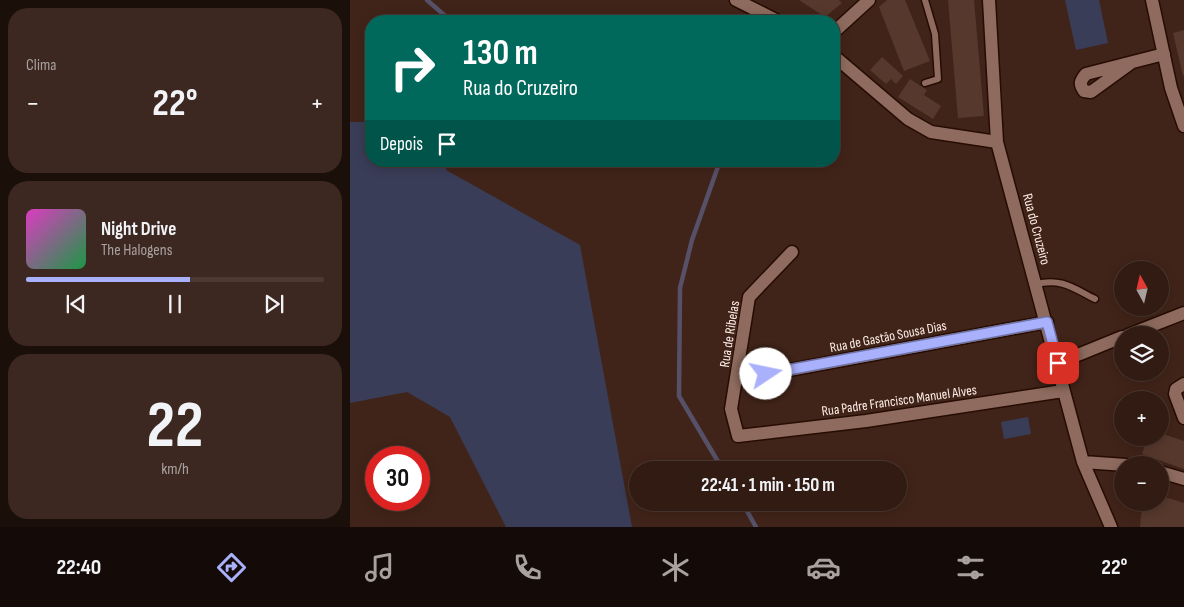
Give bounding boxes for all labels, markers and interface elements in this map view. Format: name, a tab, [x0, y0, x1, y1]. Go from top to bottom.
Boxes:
text: 130 m	[463, 32, 538, 75]
icon: right	[380, 35, 445, 100]
text: Clima	[26, 56, 56, 75]
text: Rua do Cruzeiro	[463, 75, 578, 102]
text: 22°	[152, 81, 198, 126]
text: −	[26, 87, 40, 120]
text: +	[310, 87, 324, 120]
icon: arrive	[433, 130, 461, 158]
text: Depois	[380, 133, 423, 156]
street label: Rua do Cruzeiro	[1019, 192, 1054, 267]
text: Night Drive	[101, 218, 176, 241]
text: The Halogens	[101, 241, 172, 260]
north arrow	[1114, 261, 1169, 316]
map controls	[1114, 261, 1169, 511]
icon: previous	[62, 290, 90, 318]
icon: pause	[161, 290, 189, 318]
icon: next	[260, 290, 288, 318]
street label: Rua de Ribelas	[716, 300, 743, 369]
street label: Rua de Gastão Sousa Dias	[828, 317, 948, 356]
button: layers	[1114, 326, 1169, 381]
pin	[1037, 342, 1079, 384]
position arrow	[739, 347, 791, 399]
icon: arrive	[1044, 349, 1072, 377]
street label: Rua Padre Francisco Manuel Alves	[820, 381, 978, 420]
text: 22	[147, 388, 203, 466]
button: +	[1114, 391, 1169, 446]
speed limit sign: 30	[365, 446, 430, 511]
button: −	[1114, 456, 1169, 511]
text: km/h	[161, 460, 189, 479]
text: 22:41 · 1 min · 150 m	[701, 474, 835, 497]
icon: directions	[214, 550, 249, 585]
icon: music	[362, 550, 397, 585]
icon: phone	[510, 550, 545, 585]
icon: climate	[658, 550, 693, 585]
icon: car	[806, 550, 841, 585]
icon: filters	[953, 550, 988, 585]
text: 22:40	[56, 554, 101, 581]
text: 22°	[1101, 554, 1127, 581]

